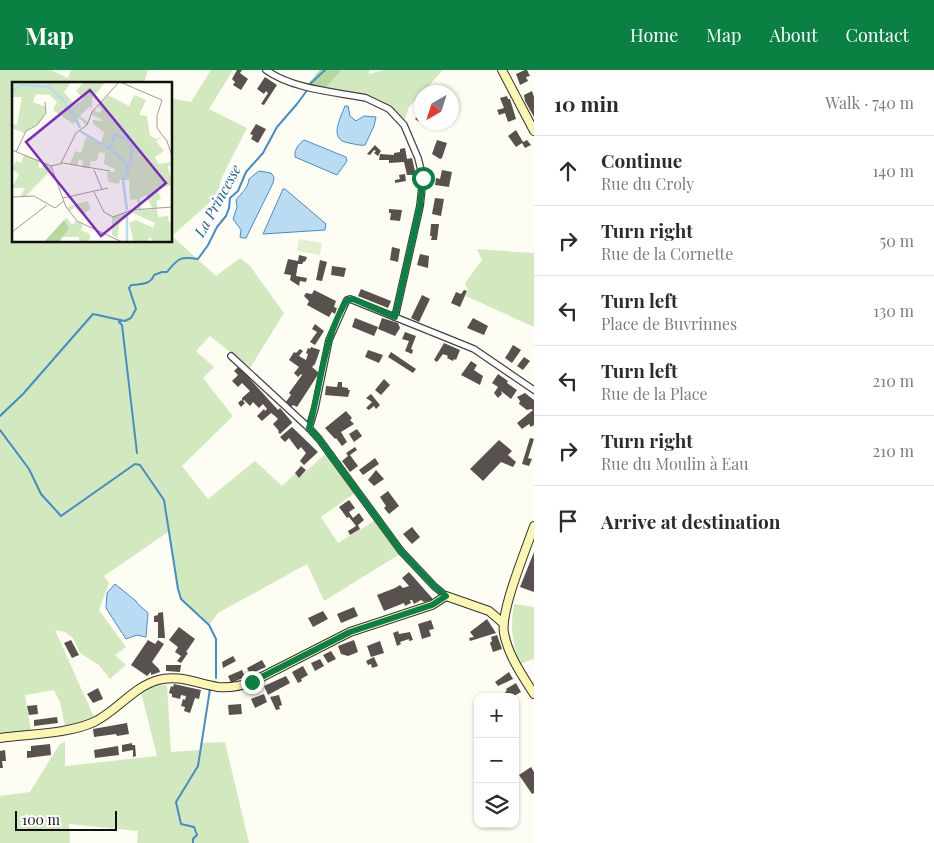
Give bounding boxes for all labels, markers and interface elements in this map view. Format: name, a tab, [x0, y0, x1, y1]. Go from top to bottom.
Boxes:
text: Map	[25, 19, 74, 51]
text: Home	[630, 23, 678, 47]
text: Map	[706, 23, 741, 47]
text: About	[769, 23, 818, 47]
text: Contact	[846, 23, 909, 47]
inset map	[12, 82, 172, 242]
north arrow	[414, 85, 459, 130]
text: 10 min	[554, 89, 619, 117]
text: Walk · 740 m	[825, 92, 914, 113]
text: Continue	[601, 147, 682, 173]
icon: ahead	[554, 157, 582, 185]
water label: La Princesse	[189, 160, 245, 241]
text: 140 m	[872, 160, 914, 181]
route start	[412, 167, 435, 190]
text: Rue du Croly	[601, 173, 694, 194]
text: Turn right	[601, 217, 693, 243]
icon: right	[554, 227, 582, 255]
text: 50 m	[880, 230, 914, 251]
text: Rue de la Cornette	[601, 243, 733, 264]
text: Turn left	[601, 287, 678, 313]
icon: left	[554, 297, 582, 325]
text: 130 m	[873, 300, 914, 321]
text: Place de Buvrinnes	[601, 313, 737, 334]
text: Turn left	[601, 357, 678, 383]
icon: left	[554, 367, 582, 395]
text: 210 m	[873, 370, 914, 391]
text: Rue de la Place	[601, 383, 708, 404]
text: Turn right	[601, 427, 693, 453]
icon: right	[554, 437, 582, 465]
text: 210 m	[873, 440, 914, 461]
text: Rue du Moulin à Eau	[601, 453, 749, 474]
icon: arrive	[554, 507, 582, 535]
text: Arrive at destination	[601, 508, 781, 534]
route end	[241, 671, 264, 694]
map controls	[474, 693, 519, 828]
button: +	[474, 693, 519, 738]
button: −	[474, 738, 519, 783]
button: layers	[474, 783, 519, 828]
scale bar	[15, 808, 118, 831]
text: 100 m	[22, 810, 60, 829]

